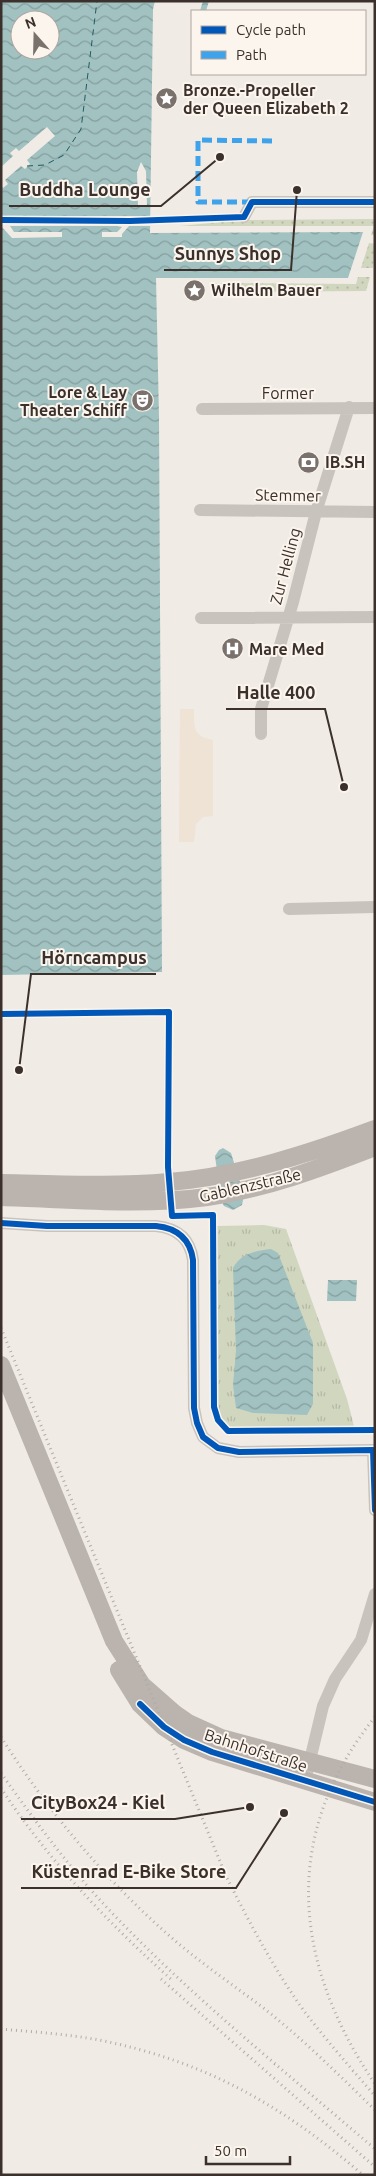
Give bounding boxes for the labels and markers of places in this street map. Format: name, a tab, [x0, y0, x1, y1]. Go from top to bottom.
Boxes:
place label: Bronze.-Propeller der Queen Elizabeth 2	[183, 81, 349, 117]
place icon: Bronze.-Propeller der Queen Elizabeth 2	[155, 87, 179, 111]
callout: Buddha Lounge	[9, 173, 161, 206]
callout: Sunnys Shop	[164, 237, 291, 270]
place icon: Wilhelm Bauer	[183, 278, 207, 302]
place label: Wilhelm Bauer	[211, 281, 322, 299]
place label: Lore & Lay Theater Schiff	[20, 383, 128, 419]
theatre icon: Lore & Lay Theater Schiff	[131, 389, 155, 413]
bank icon: IB.SH	[297, 450, 321, 474]
place label: IB.SH	[325, 453, 365, 471]
hospital icon: Mare Med	[221, 637, 245, 661]
place label: Mare Med	[249, 640, 324, 658]
callout: Halle 400	[226, 676, 325, 709]
callout: Hörncampus	[31, 941, 156, 974]
callout: CityBox24 - Kiel	[21, 1786, 175, 1819]
callout: Küstenrad E-Bike Store	[21, 1855, 236, 1888]

